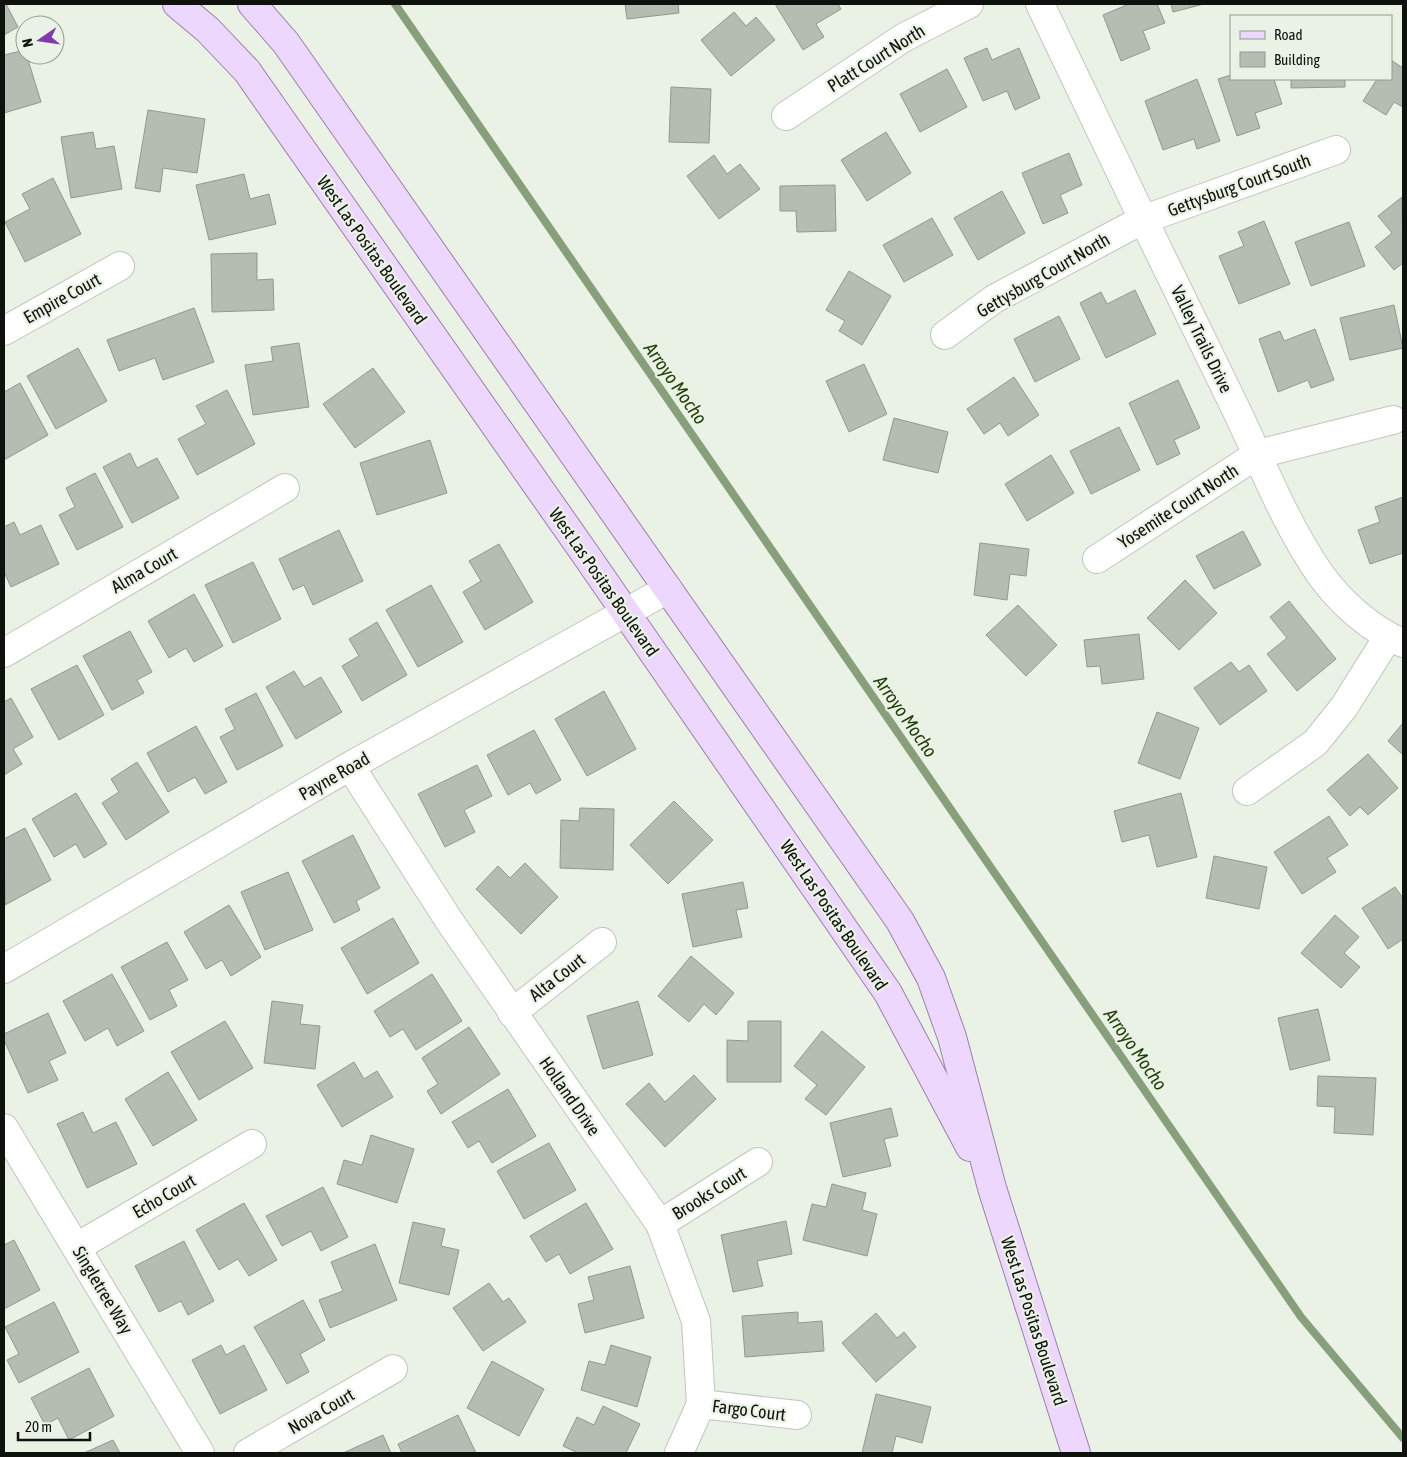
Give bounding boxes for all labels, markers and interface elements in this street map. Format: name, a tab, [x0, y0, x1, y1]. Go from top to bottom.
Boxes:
north arrow	[15, 15, 65, 65]
legend	[1230, 15, 1392, 80]
street label: Platt Court North	[823, 20, 929, 96]
text: Road	[1274, 26, 1303, 43]
text: N	[19, 37, 36, 49]
text: Building	[1274, 51, 1320, 68]
street label: Gettysburg Court South	[1165, 149, 1313, 221]
street label: West Las Positas Boulevard	[313, 172, 431, 328]
street label: Gettysburg Court North	[973, 228, 1113, 322]
street label: Empire Court	[20, 268, 104, 328]
street label: Valley Trails Drive	[1167, 282, 1237, 396]
water label: Arroyo Mocho	[639, 337, 712, 428]
street label: Yosemite Court North	[1114, 459, 1242, 553]
street label: West Las Positas Boulevard	[545, 504, 663, 660]
street label: Alma Court	[107, 543, 181, 597]
water label: Arroyo Mocho	[869, 670, 942, 761]
street label: Payne Road	[295, 747, 373, 805]
street label: West Las Positas Boulevard	[776, 836, 892, 994]
street label: Alta Court	[525, 949, 589, 1005]
water label: Arroyo Mocho	[1099, 1003, 1172, 1094]
street label: Holland Drive	[535, 1053, 605, 1139]
street label: Brooks Court	[668, 1162, 750, 1224]
street label: Echo Court	[129, 1170, 199, 1222]
street label: West Las Positas Boulevard	[997, 1234, 1071, 1408]
street label: Singletree Way	[69, 1242, 137, 1338]
street label: Nova Court	[284, 1384, 358, 1438]
street label: Fargo Court	[711, 1395, 787, 1425]
scale bar	[18, 1410, 90, 1442]
text: 20 m	[25, 1418, 52, 1435]

